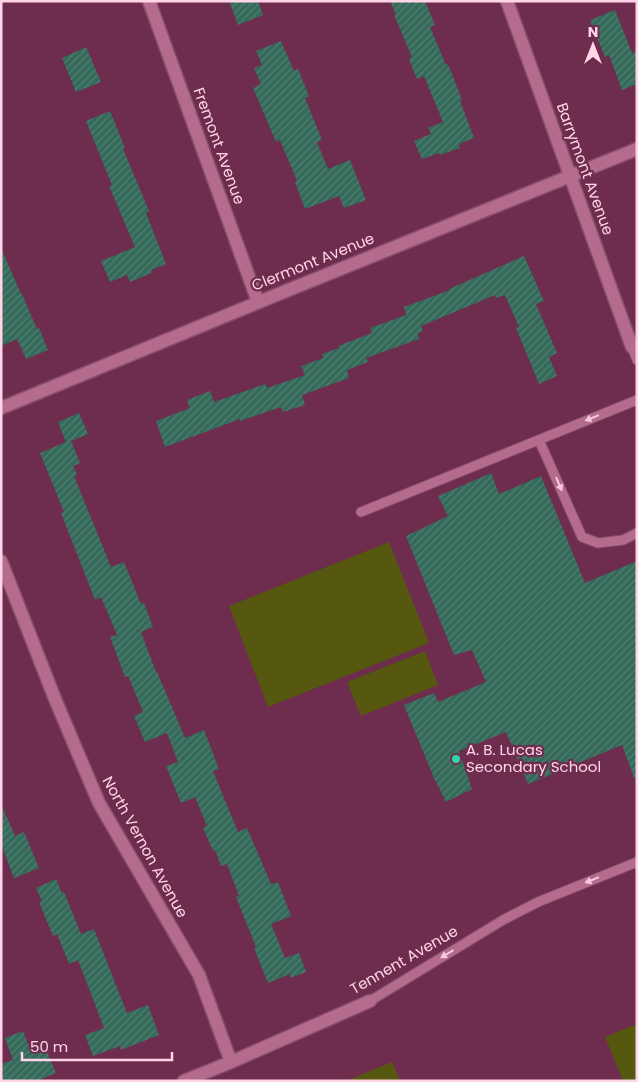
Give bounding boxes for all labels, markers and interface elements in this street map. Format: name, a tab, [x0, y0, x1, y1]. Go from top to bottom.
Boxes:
north arrow	[568, 20, 618, 70]
text: N	[588, 22, 598, 42]
street label: Fremont Avenue	[189, 84, 250, 207]
street label: Barrymont Avenue	[552, 100, 619, 238]
street label: Clermont Avenue	[248, 227, 377, 296]
one-way arrow	[585, 415, 599, 423]
one-way arrow	[555, 477, 563, 491]
place label: A. B. Lucas Secondary School	[466, 739, 601, 777]
marker: A. B. Lucas Secondary School	[450, 753, 462, 765]
street label: North Vernon Avenue	[98, 772, 193, 921]
one-way arrow	[584, 877, 599, 885]
street label: Tennent Avenue	[346, 920, 462, 999]
one-way arrow	[440, 949, 454, 958]
scale bar	[22, 1030, 172, 1062]
text: 50 m	[30, 1036, 68, 1057]

